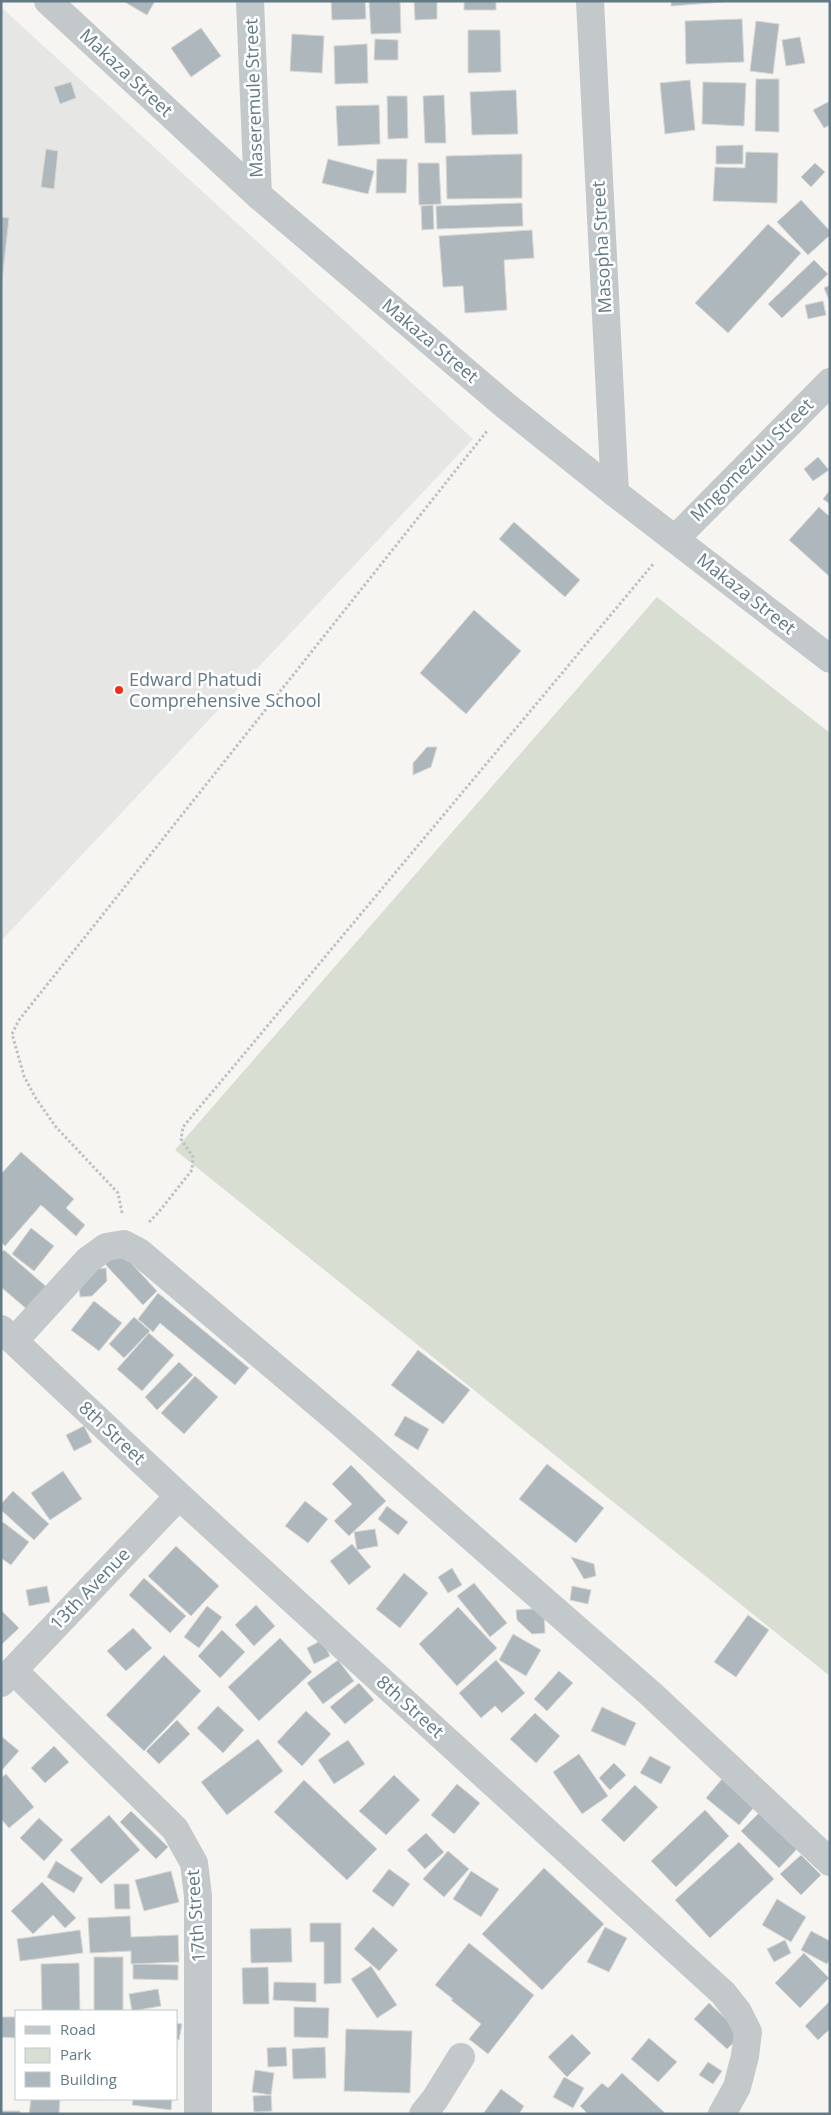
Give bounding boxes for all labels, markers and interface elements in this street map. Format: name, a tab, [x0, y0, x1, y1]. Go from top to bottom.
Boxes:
street label: Maseremule Street	[238, 18, 268, 178]
street label: Makaza Street	[75, 23, 178, 122]
street label: Masopha Street	[586, 180, 616, 314]
street label: Makaza Street	[377, 293, 484, 388]
street label: Mngomezulu Street	[685, 393, 818, 526]
street label: Makaza Street	[692, 547, 801, 639]
place label: Edward Phatudi Comprehensive School	[129, 667, 321, 712]
marker: Edward Phatudi Comprehensive School	[113, 684, 125, 696]
street label: 8th Street	[74, 1395, 151, 1469]
street label: 13th Avenue	[44, 1542, 135, 1635]
street label: 8th Street	[372, 1670, 449, 1743]
street label: 17th Street	[180, 1869, 210, 1963]
legend	[15, 2010, 178, 2100]
text: Road	[60, 2019, 96, 2039]
text: Park	[60, 2044, 91, 2064]
text: Building	[60, 2069, 117, 2089]

